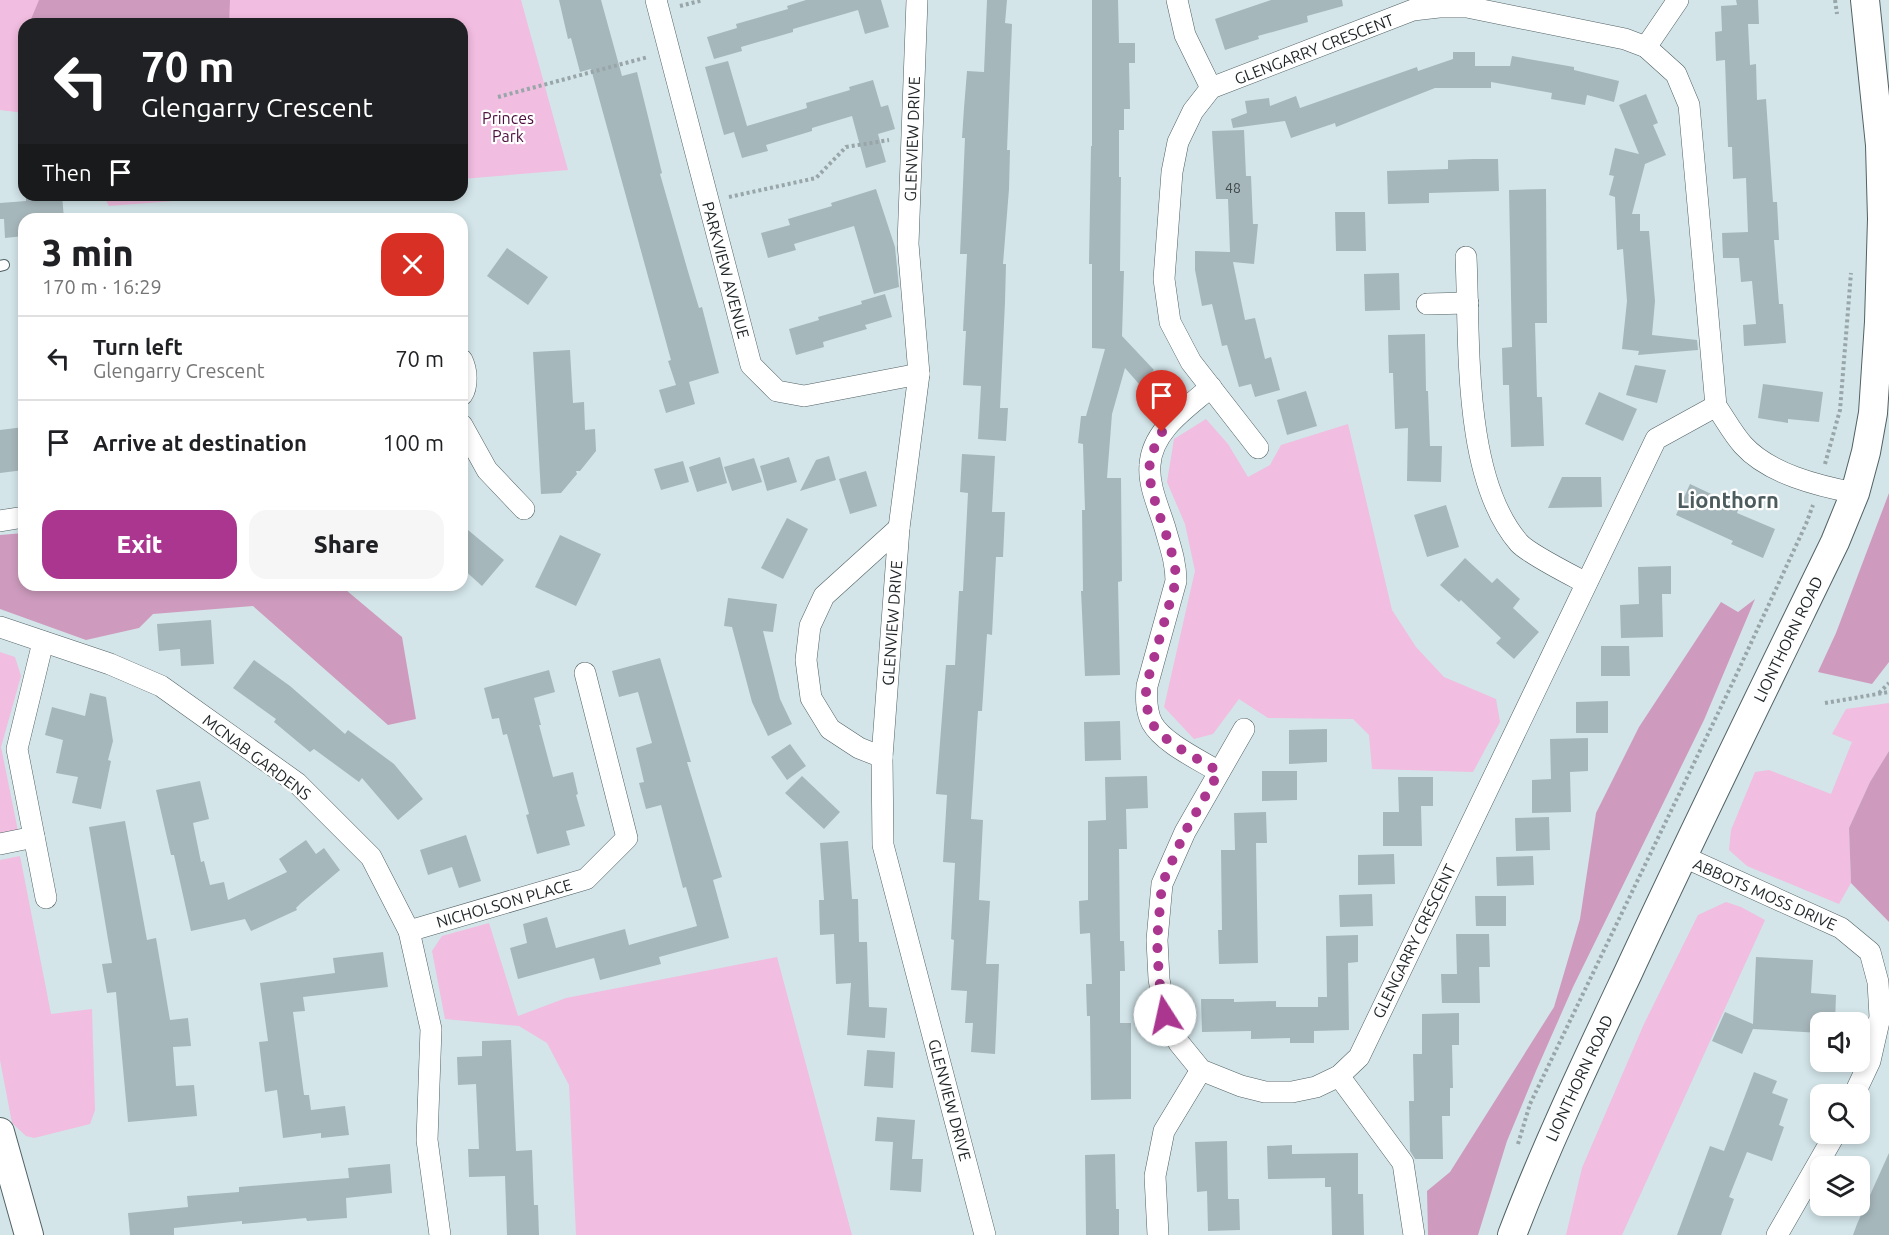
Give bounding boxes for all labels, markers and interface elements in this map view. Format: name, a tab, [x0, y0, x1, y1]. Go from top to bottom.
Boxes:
street label: GLENGARRY CRESCENT	[1232, 10, 1396, 88]
icon: left	[42, 42, 120, 120]
text: 70 m	[141, 43, 235, 90]
street label: GLENVIEW DRIVE	[901, 76, 923, 202]
text: Glengarry Crescent	[141, 92, 373, 122]
park label: Princes Park	[482, 109, 534, 145]
icon: arrive	[104, 156, 137, 189]
text: Then	[42, 160, 92, 185]
house number: 48	[1225, 180, 1241, 196]
street label: PARKVIEW AVENUE	[699, 200, 753, 340]
text: 3 min	[42, 232, 134, 273]
button: close	[381, 233, 444, 296]
text: 170 m · 16:29	[42, 275, 162, 298]
text: Turn left	[93, 334, 183, 359]
icon: left	[42, 342, 75, 375]
text: 70 m	[395, 346, 444, 371]
text: Glengarry Crescent	[93, 359, 265, 382]
pin	[1136, 370, 1187, 432]
icon: arrive	[1145, 379, 1178, 412]
icon: arrive	[42, 426, 75, 459]
text: Arrive at destination	[93, 430, 307, 455]
text: 100 m	[383, 430, 444, 455]
district label: Lionthorn	[1677, 487, 1779, 512]
button: Exit	[42, 510, 237, 579]
button: Share	[249, 510, 444, 579]
street label: GLENVIEW DRIVE	[879, 560, 905, 686]
street label: LIONTHORN ROAD	[1750, 573, 1826, 705]
street label: MCNAB GARDENS	[199, 711, 315, 803]
street label: ABBOTS MOSS DRIVE	[1691, 854, 1840, 934]
street label: GLENGARRY CRESCENT	[1369, 861, 1459, 1021]
street label: NICHOLSON PLACE	[434, 875, 574, 931]
position arrow	[1133, 983, 1197, 1047]
street label: LIONTHORN ROAD	[1542, 1012, 1616, 1144]
map controls	[1810, 1012, 1870, 1216]
button: sound	[1810, 1012, 1870, 1072]
street label: GLENVIEW DRIVE	[925, 1037, 975, 1163]
button: search	[1810, 1084, 1870, 1144]
button: layers	[1810, 1156, 1870, 1216]

